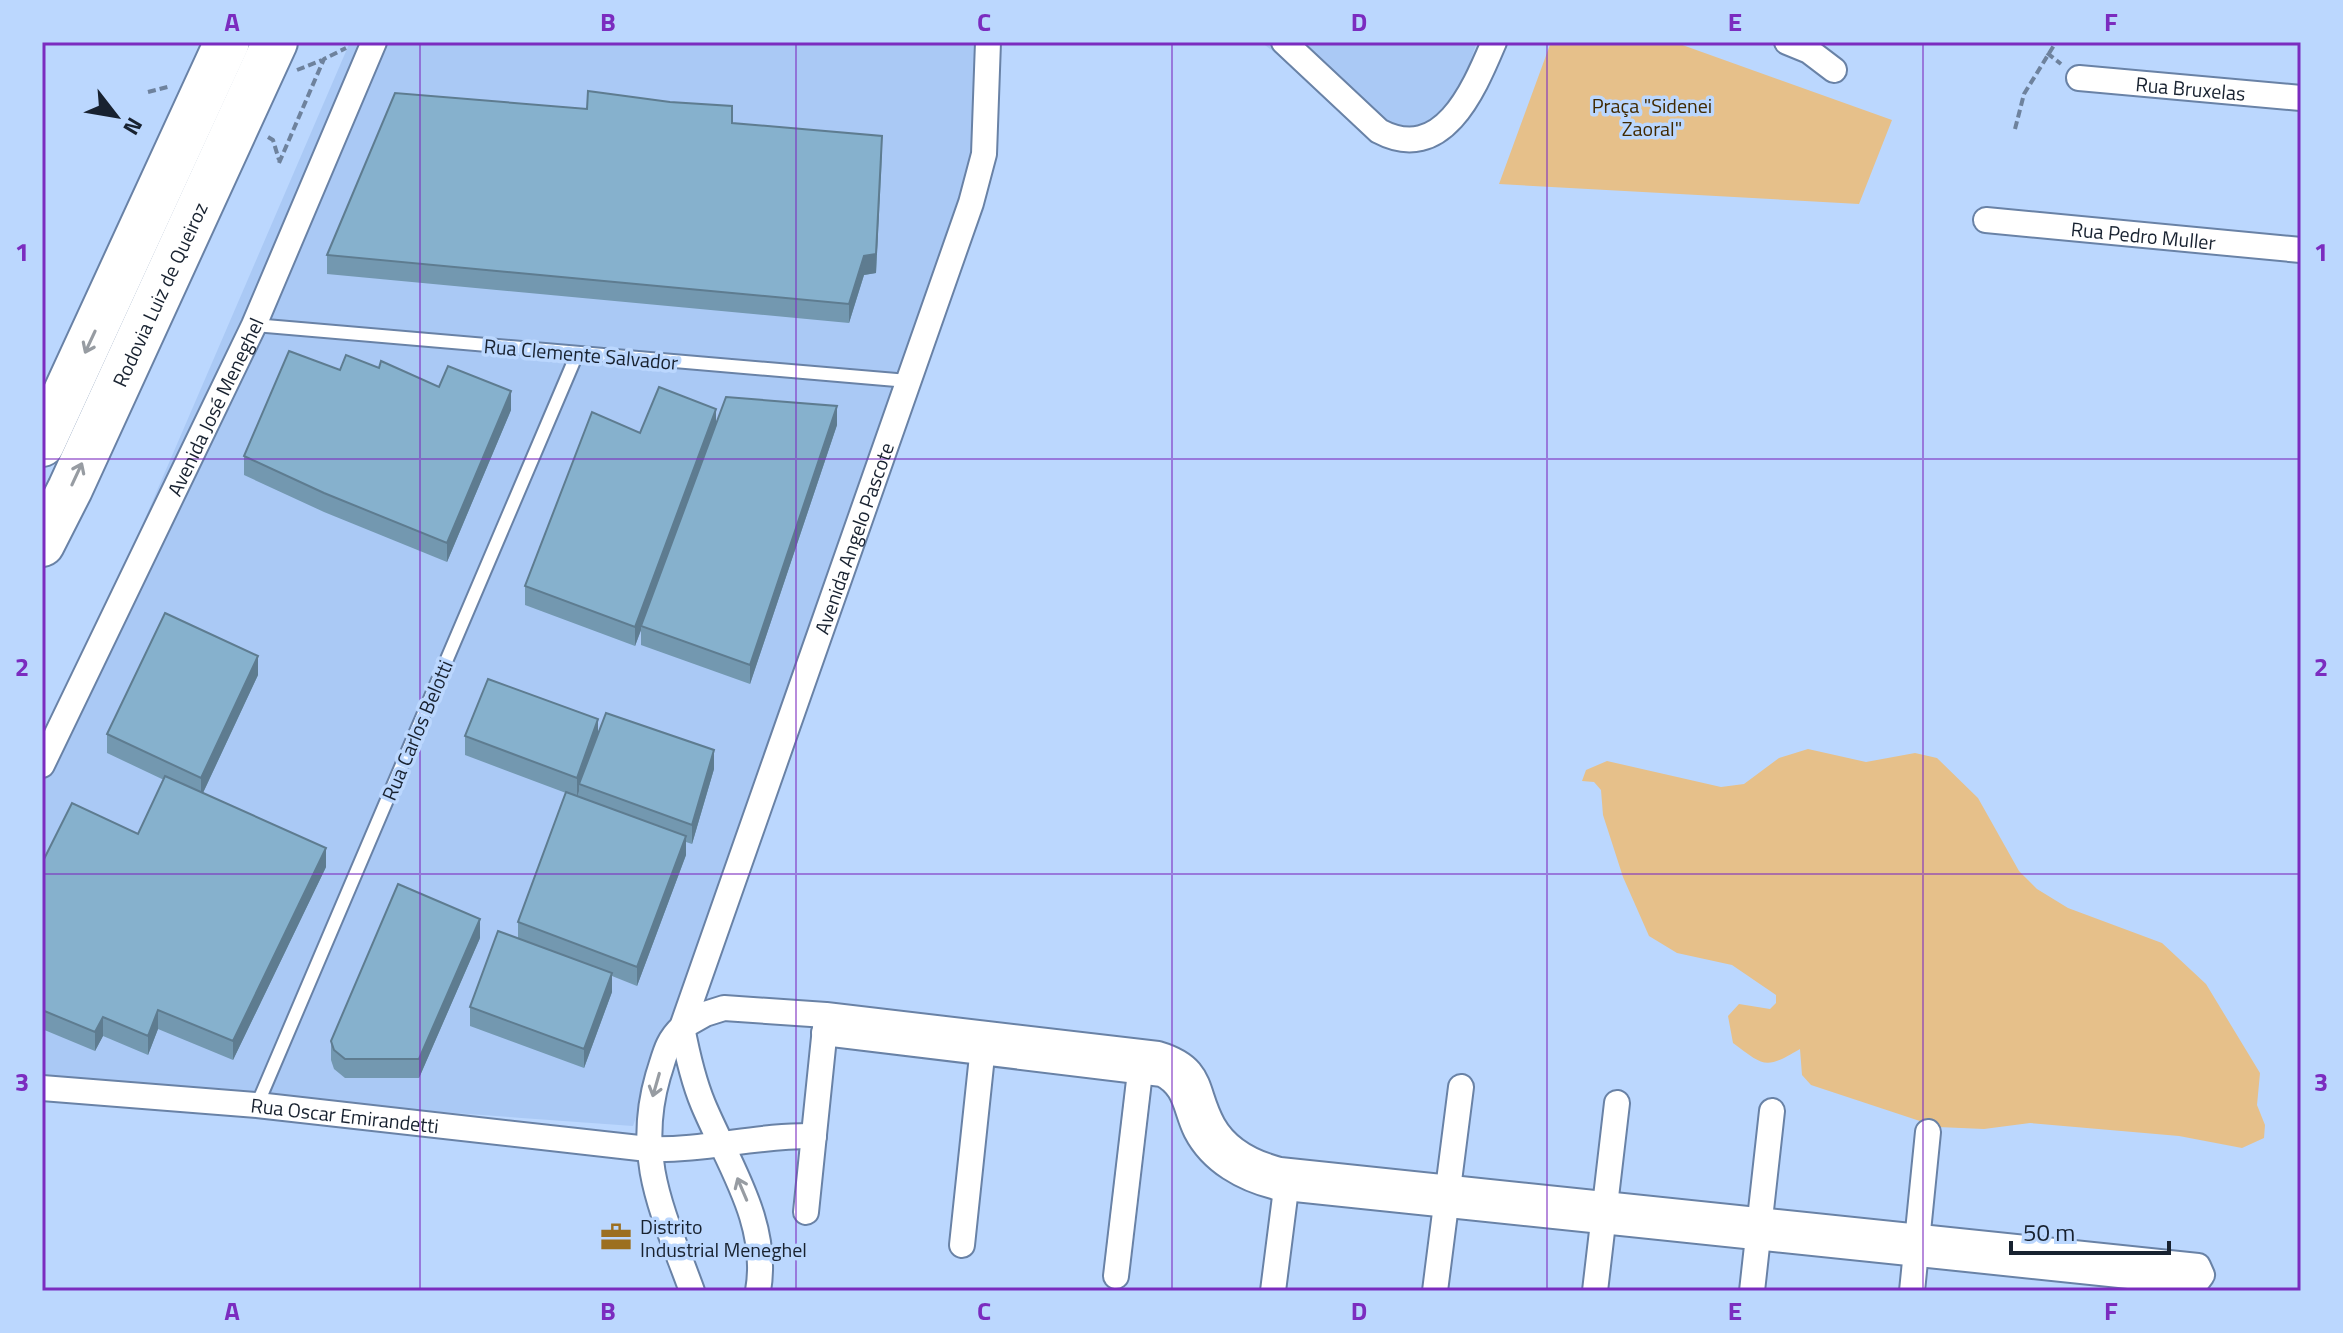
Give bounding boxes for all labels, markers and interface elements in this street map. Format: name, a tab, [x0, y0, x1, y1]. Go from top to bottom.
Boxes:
text: A	[224, 2, 240, 41]
text: B	[600, 2, 616, 41]
text: C	[977, 2, 991, 41]
text: D	[1351, 2, 1367, 41]
text: E	[1728, 2, 1742, 41]
text: F	[2104, 2, 2118, 41]
street label: Rua Bruxelas	[2134, 68, 2247, 108]
north arrow	[76, 76, 156, 156]
park label: Praça "Sidenei Zaoral"	[1592, 90, 1712, 144]
text: N	[115, 111, 152, 142]
street label: Rodovia Luiz de Queiroz	[104, 197, 215, 392]
street label: Rua Pedro Muller	[2070, 213, 2217, 257]
text: 1	[15, 232, 29, 271]
text: 1	[2314, 232, 2328, 271]
street label: Avenida José Meneghel	[159, 313, 271, 501]
one-way arrow	[82, 330, 97, 354]
street label: Rua Clemente Salvador	[483, 330, 680, 378]
street label: Avenida Angelo Pascote	[806, 438, 901, 638]
one-way arrow	[70, 462, 85, 486]
text: 2	[15, 647, 29, 686]
text: 2	[2314, 647, 2328, 686]
street label: Rua Carlos Belotti	[373, 655, 461, 805]
text: 3	[15, 1062, 29, 1101]
text: 3	[2314, 1062, 2328, 1101]
one-way arrow	[648, 1071, 663, 1097]
street label: Rua Oscar Emirandetti	[249, 1089, 440, 1141]
one-way arrow	[734, 1178, 749, 1202]
scale bar	[2011, 1205, 2169, 1255]
place label: Distrito Industrial Meneghel	[640, 1211, 807, 1265]
text: 50 m	[2023, 1214, 2075, 1250]
office icon: Distrito Industrial Meneghel	[599, 1220, 633, 1254]
text: A	[224, 1291, 240, 1330]
text: B	[600, 1291, 616, 1330]
text: C	[977, 1291, 991, 1330]
text: D	[1351, 1291, 1367, 1330]
text: E	[1728, 1291, 1742, 1330]
text: F	[2104, 1291, 2118, 1330]

